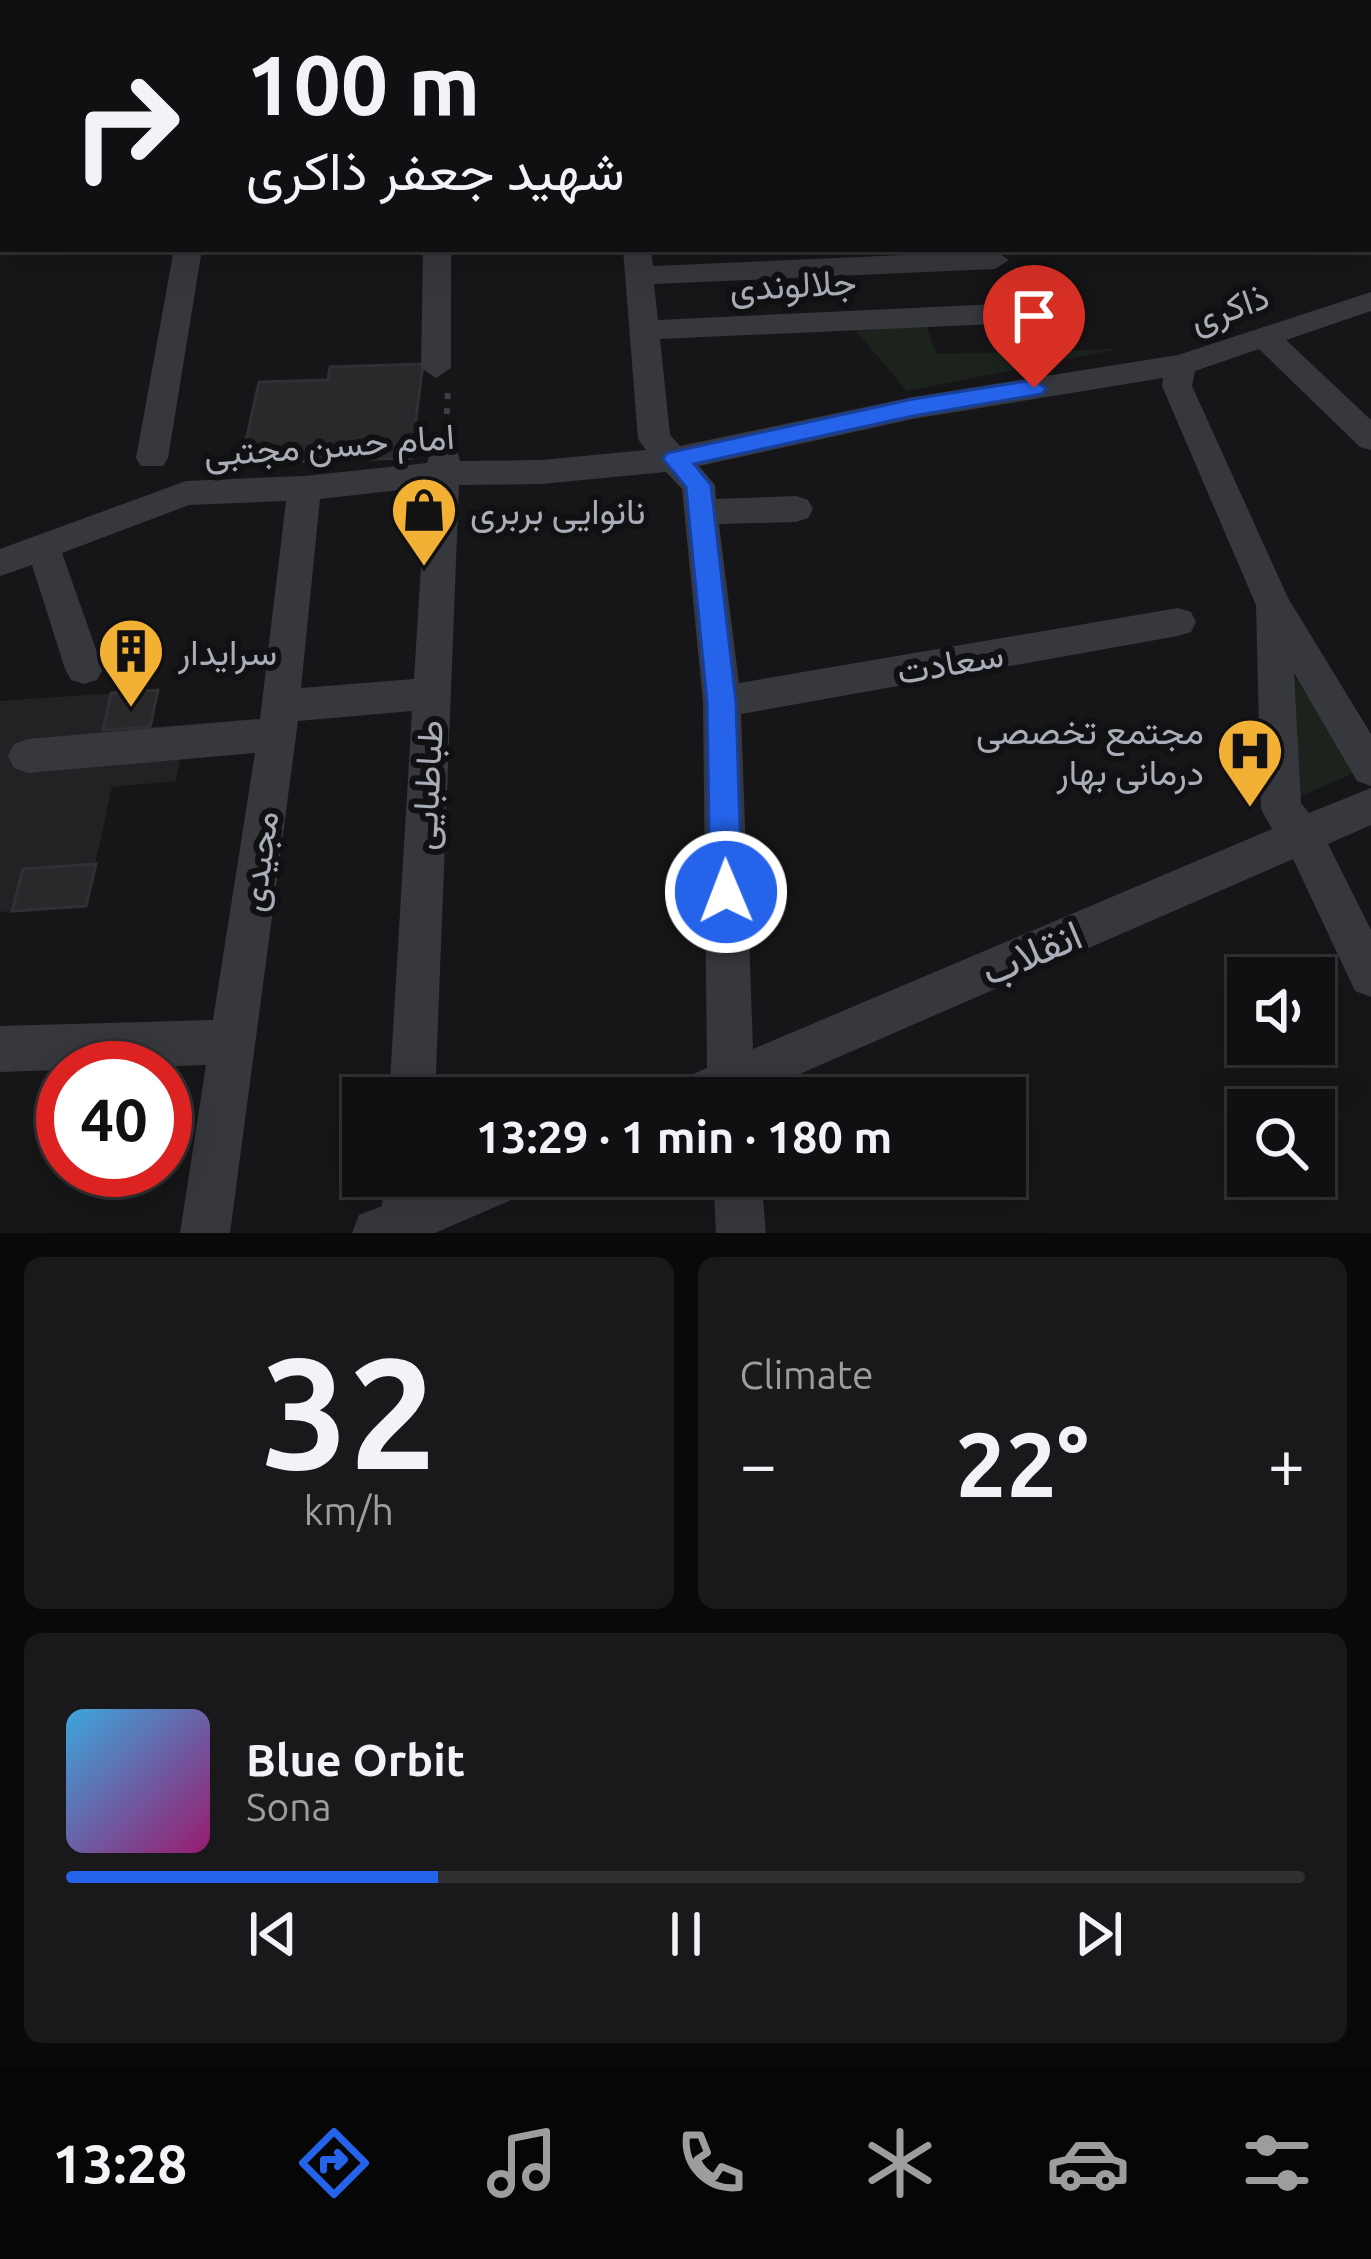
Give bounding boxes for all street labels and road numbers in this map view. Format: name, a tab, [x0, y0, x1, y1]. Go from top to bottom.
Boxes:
street label: جلالوندی	[729, 260, 858, 311]
street label: ذاکری	[1184, 274, 1275, 342]
street label: امام حسن مجتبی	[202, 415, 456, 477]
street label: سعادت	[894, 633, 1006, 691]
street label: طباطبایی	[402, 719, 452, 851]
street label: مجیدی	[231, 808, 287, 914]
street label: انقلاب	[974, 910, 1089, 996]

